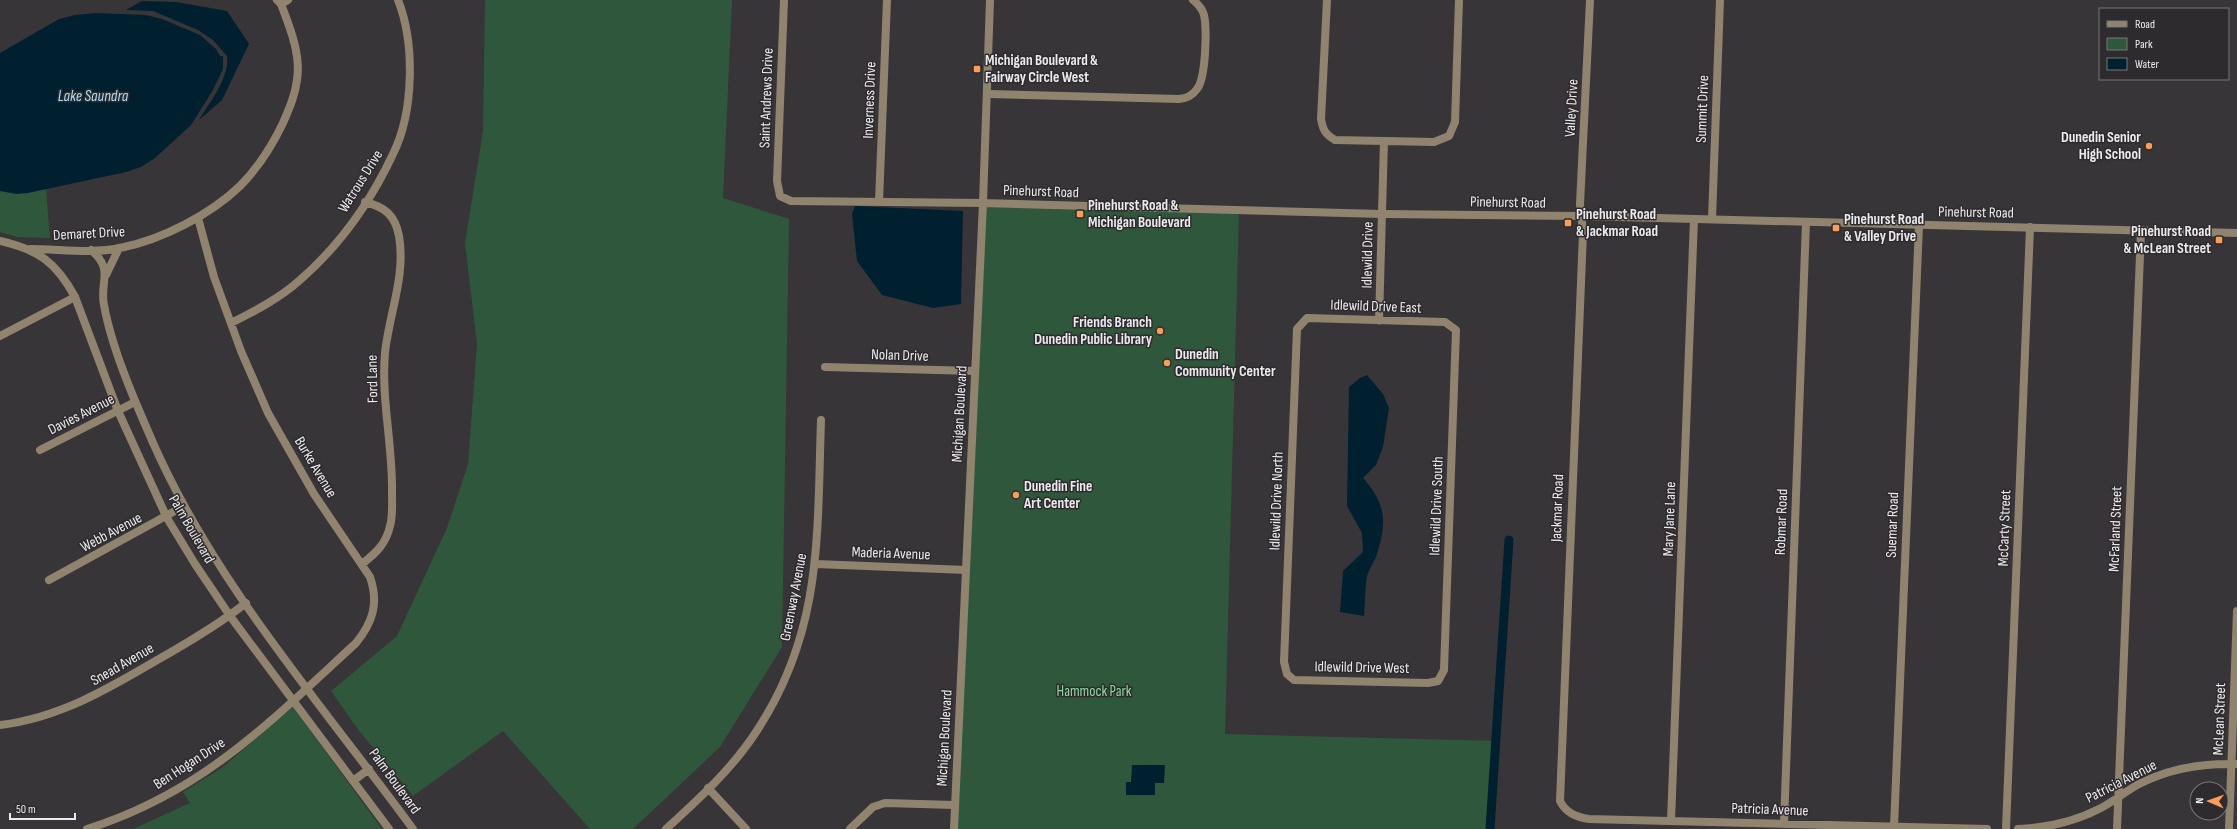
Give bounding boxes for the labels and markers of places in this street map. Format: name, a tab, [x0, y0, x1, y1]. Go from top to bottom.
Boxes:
place label: Michigan Boulevard & Fairway Circle West	[985, 51, 1098, 87]
marker: Michigan Boulevard & Fairway Circle West	[972, 64, 982, 74]
place label: Dunedin Senior High School	[2061, 128, 2141, 164]
marker: Dunedin Senior High School	[2144, 141, 2154, 151]
place label: Pinehurst Road & Michigan Boulevard	[1088, 196, 1191, 232]
place label: Pinehurst Road & Jackmar Road	[1576, 205, 1658, 241]
marker: Pinehurst Road & Michigan Boulevard	[1075, 209, 1085, 219]
place label: Pinehurst Road & Valley Drive	[1844, 210, 1924, 246]
marker: Pinehurst Road & Jackmar Road	[1563, 218, 1573, 228]
place label: Pinehurst Road & McLean Street	[2124, 222, 2211, 258]
marker: Pinehurst Road & Valley Drive	[1831, 223, 1841, 233]
marker: Pinehurst Road & McLean Street	[2214, 235, 2224, 245]
place label: Friends Branch Dunedin Public Library	[1034, 313, 1153, 349]
marker: Friends Branch Dunedin Public Library	[1155, 326, 1165, 336]
place label: Dunedin Community Center	[1175, 345, 1276, 381]
marker: Dunedin Community Center	[1162, 358, 1172, 368]
place label: Dunedin Fine Art Center	[1023, 477, 1092, 513]
marker: Dunedin Fine Art Center	[1011, 490, 1021, 500]

